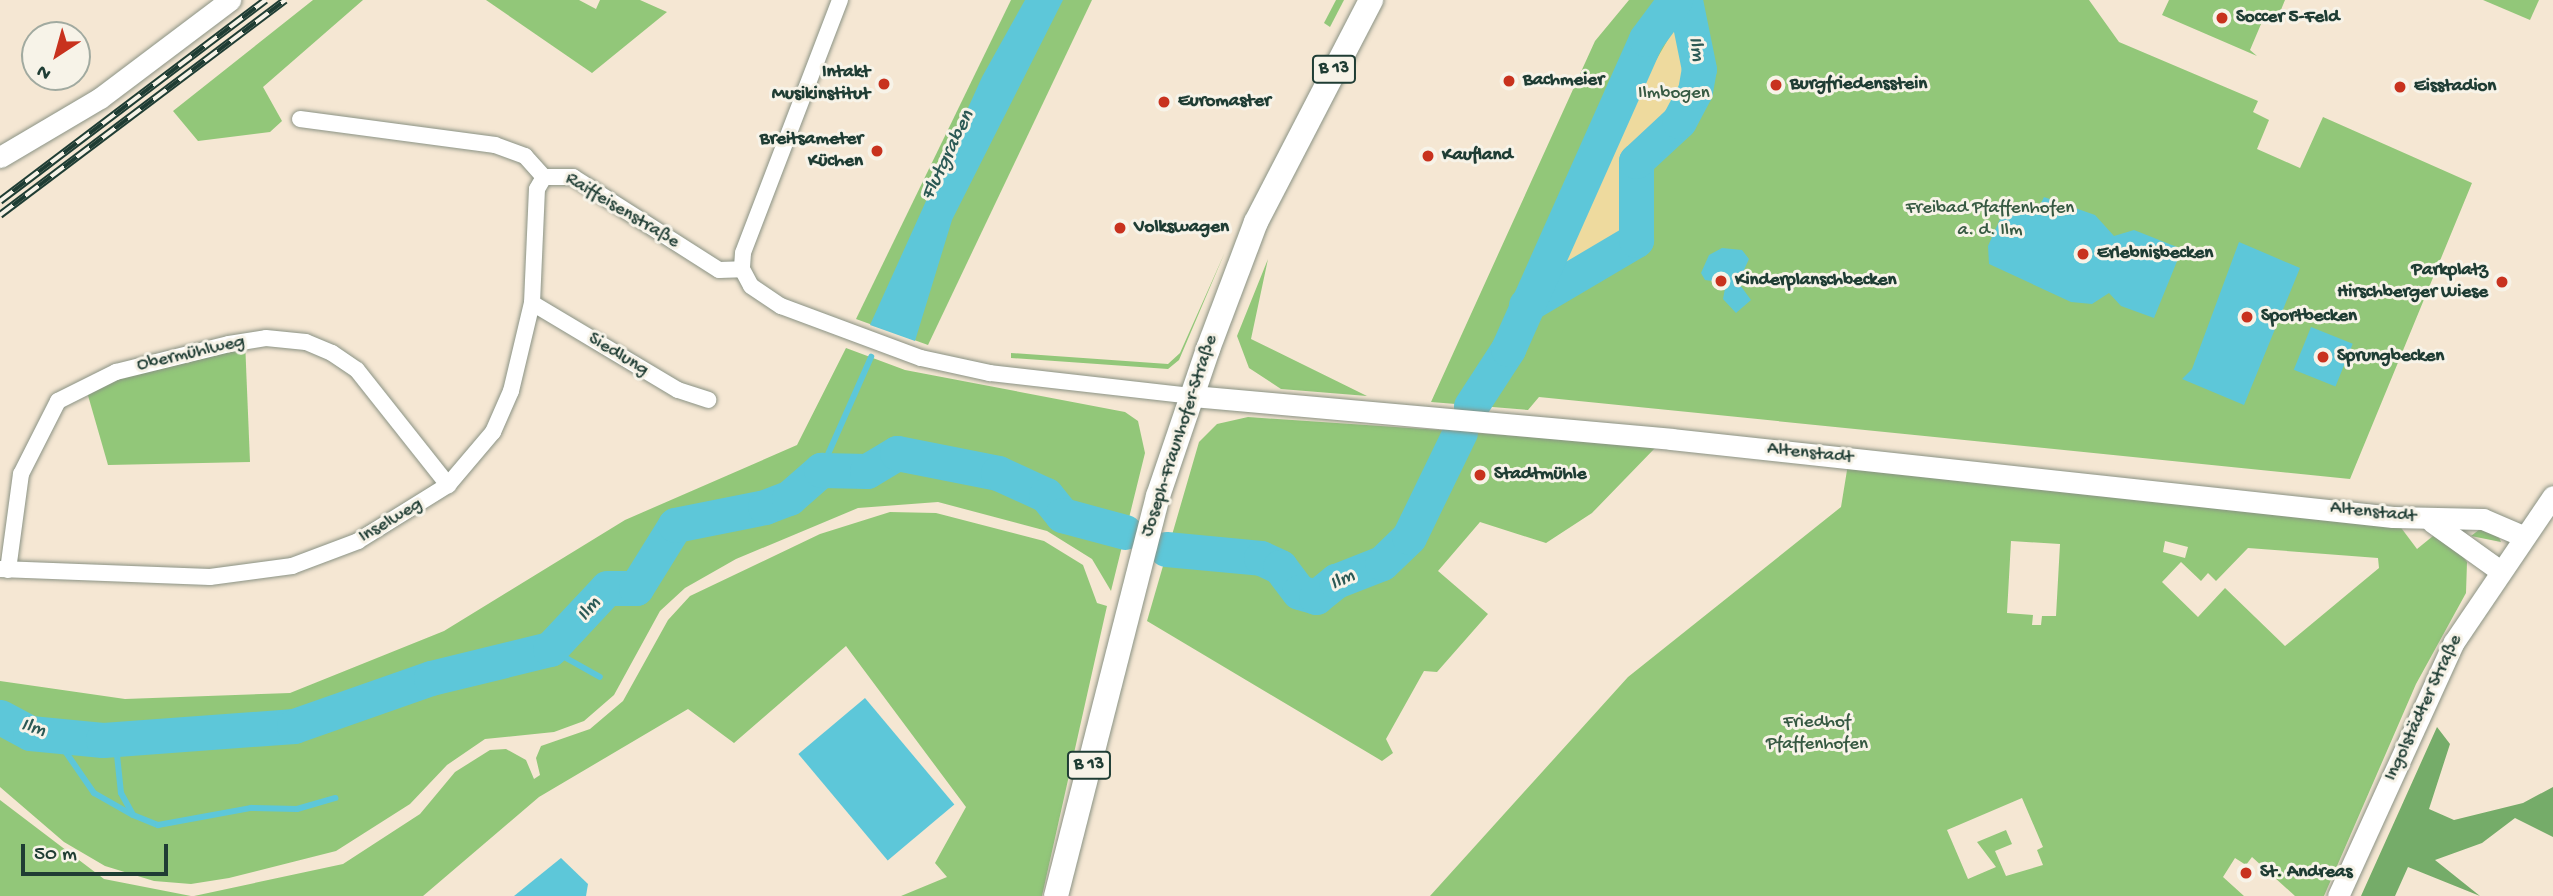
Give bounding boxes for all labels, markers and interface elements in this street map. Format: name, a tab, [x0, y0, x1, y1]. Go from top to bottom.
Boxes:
place label: Soccer 5-Feld	[2236, 7, 2339, 29]
marker: Soccer 5-Feld	[2214, 10, 2230, 26]
north arrow	[21, 21, 91, 91]
water label: Ilm	[1680, 35, 1710, 63]
road number: B 13	[1311, 55, 1357, 84]
text: N	[33, 59, 56, 85]
place label: Intakt Musikinstitut	[772, 62, 870, 106]
place label: Bachmeier	[1523, 70, 1604, 92]
marker: Bachmeier	[1501, 73, 1517, 89]
place label: Burgfriedensstein	[1790, 74, 1927, 96]
marker: Intakt Musikinstitut	[876, 76, 892, 92]
place label: Eisstadion	[2414, 76, 2496, 98]
marker: Burgfriedensstein	[1768, 77, 1784, 93]
marker: Eisstadion	[2392, 79, 2408, 95]
park label: Ilmbogen	[1638, 83, 1710, 105]
place label: Euromaster	[1178, 91, 1271, 113]
marker: Euromaster	[1156, 94, 1172, 110]
water label: Flutgraben	[916, 107, 982, 205]
place label: Breitsameter Küchen	[760, 129, 863, 173]
marker: Breitsameter Küchen	[869, 143, 885, 159]
place label: Kaufland	[1442, 145, 1513, 167]
marker: Kaufland	[1420, 148, 1436, 164]
street label: Raiffeisenstraße	[561, 168, 683, 254]
park label: Freibad Pfaffenhofen a. d. Ilm	[1906, 198, 2074, 242]
place label: Volkswagen	[1134, 217, 1229, 239]
marker: Volkswagen	[1112, 220, 1128, 236]
place label: Erlebnisbecken	[2097, 243, 2213, 265]
marker: Erlebnisbecken	[2075, 246, 2091, 262]
place label: Parkplatz Hirschberger Wiese	[2337, 260, 2488, 304]
place label: Kinderplanschbecken	[1735, 270, 1897, 292]
marker: Kinderplanschbecken	[1713, 273, 1729, 289]
marker: Parkplatz Hirschberger Wiese	[2494, 274, 2510, 290]
place label: Sportbecken	[2261, 306, 2357, 328]
marker: Sportbecken	[2239, 309, 2255, 325]
street label: Siedlung	[583, 328, 653, 382]
street label: Obermühlweg	[135, 331, 247, 377]
street label: Joseph-Fraunhofer-Straße	[1137, 332, 1223, 540]
place label: Sprungbecken	[2337, 346, 2444, 368]
marker: Sprungbecken	[2315, 349, 2331, 365]
street label: Altenstadt	[1766, 438, 1854, 470]
place label: Stadtmühle	[1494, 464, 1587, 486]
marker: Stadtmühle	[1472, 467, 1488, 483]
street label: Inselweg	[355, 493, 427, 549]
street label: Altenstadt	[2329, 497, 2417, 529]
water label: Ilm	[1326, 564, 1360, 598]
water label: Ilm	[573, 593, 607, 627]
street label: Ingolstädter Straße	[2380, 631, 2468, 785]
park label: Friedhof Pfaffenhofen	[1766, 712, 1868, 756]
water label: Ilm	[18, 714, 48, 744]
road number: B 13	[1066, 750, 1112, 780]
scale bar	[24, 830, 172, 874]
text: 50 m	[34, 843, 77, 868]
place label: St. Andreas	[2260, 862, 2352, 884]
marker: St. Andreas	[2238, 865, 2254, 881]

